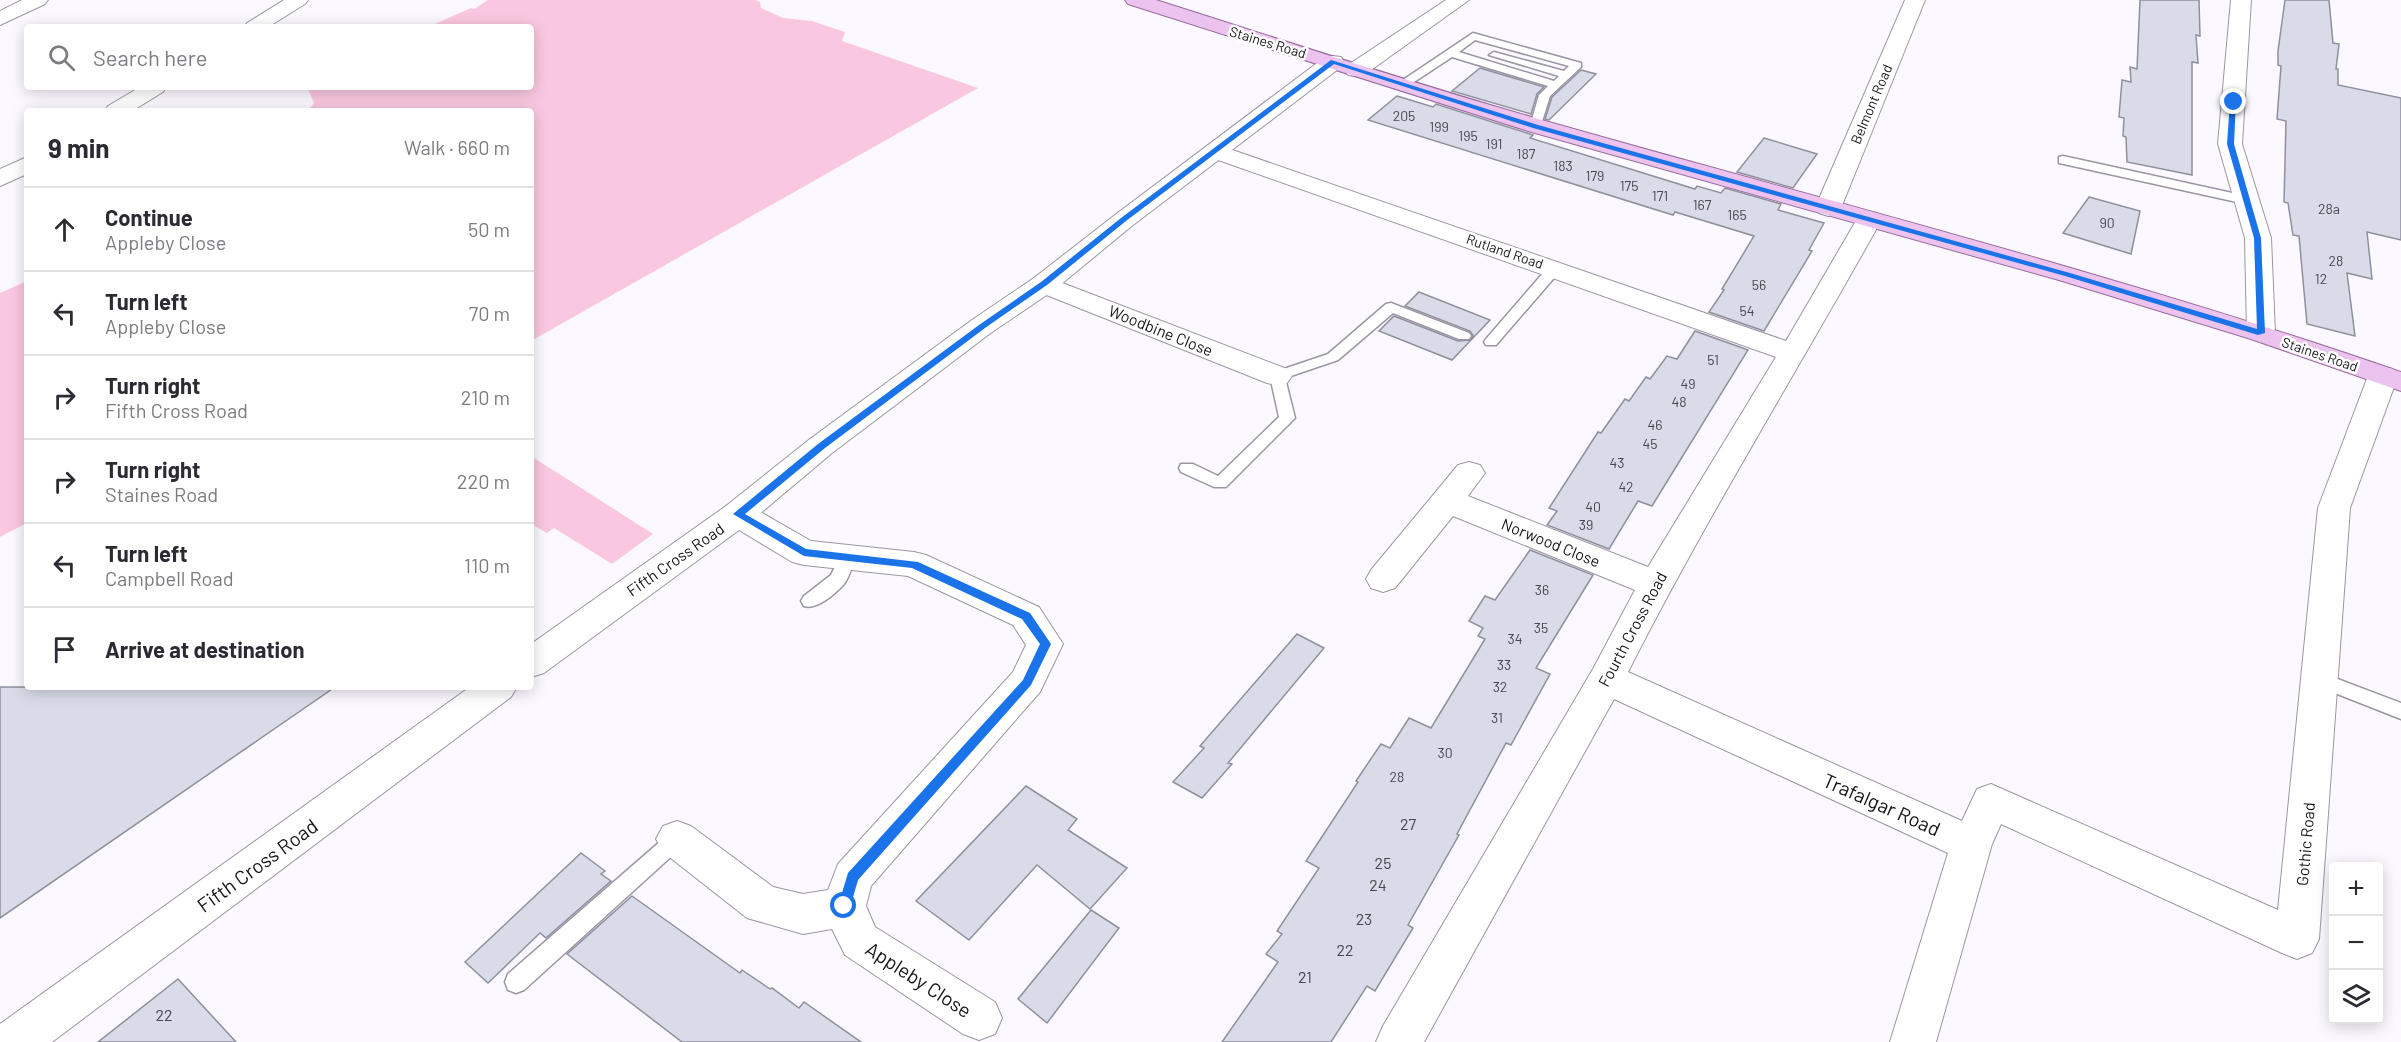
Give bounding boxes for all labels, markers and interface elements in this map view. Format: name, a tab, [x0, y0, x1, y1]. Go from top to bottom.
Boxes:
street label: Staines Road	[1228, 22, 1308, 62]
search box	[24, 24, 534, 90]
icon: search	[45, 41, 78, 74]
text: Search here	[93, 44, 207, 70]
street label: Belmont Road	[1847, 62, 1895, 146]
route end	[2220, 88, 2246, 114]
house number: 205	[1393, 107, 1415, 124]
house number: 199	[1429, 118, 1449, 135]
house number: 195	[1458, 127, 1478, 144]
text: 9 min	[48, 132, 110, 163]
text: Walk · 660 m	[404, 135, 510, 159]
house number: 191	[1486, 135, 1502, 152]
house number: 187	[1517, 145, 1536, 162]
house number: 183	[1553, 157, 1573, 174]
house number: 179	[1586, 167, 1604, 184]
house number: 175	[1620, 177, 1638, 194]
house number: 171	[1652, 187, 1668, 204]
house number: 167	[1693, 196, 1712, 213]
house number: 28a	[2318, 200, 2340, 217]
text: Continue	[105, 204, 193, 230]
house number: 165	[1727, 206, 1747, 223]
icon: ahead	[48, 213, 81, 246]
house number: 90	[2099, 214, 2115, 231]
text: 50 m	[468, 217, 510, 241]
text: Appleby Close	[105, 230, 226, 254]
street label: Rutland Road	[1464, 230, 1546, 272]
house number: 28	[2329, 252, 2343, 269]
house number: 12	[2315, 270, 2327, 287]
house number: 56	[1752, 276, 1766, 293]
text: Turn left	[105, 288, 188, 314]
icon: left	[48, 297, 81, 330]
street label: Woodbine Close	[1106, 300, 1216, 360]
text: 70 m	[469, 301, 510, 325]
house number: 54	[1740, 302, 1754, 319]
text: Appleby Close	[105, 314, 226, 338]
street label: Staines Road	[2280, 333, 2360, 375]
house number: 51	[1707, 351, 1719, 368]
text: Turn right	[105, 372, 200, 398]
house number: 49	[1680, 375, 1696, 392]
icon: right	[48, 381, 81, 414]
text: 210 m	[461, 385, 510, 409]
house number: 48	[1671, 393, 1687, 410]
text: Fifth Cross Road	[105, 398, 248, 422]
house number: 46	[1648, 416, 1662, 433]
house number: 45	[1643, 435, 1657, 452]
house number: 43	[1610, 454, 1624, 471]
text: Turn right	[105, 456, 200, 482]
icon: right	[48, 465, 81, 498]
text: 220 m	[457, 469, 510, 493]
house number: 42	[1618, 478, 1634, 495]
text: Staines Road	[105, 482, 218, 506]
house number: 40	[1585, 498, 1601, 515]
street label: Norwood Close	[1499, 514, 1603, 570]
house number: 39	[1579, 516, 1593, 533]
street label: Fifth Cross Road	[623, 518, 727, 600]
text: Turn left	[105, 540, 188, 566]
icon: left	[48, 549, 81, 582]
text: 110 m	[464, 553, 510, 577]
text: Campbell Road	[105, 566, 234, 590]
street label: Fourth Cross Road	[1594, 568, 1670, 690]
house number: 36	[1535, 581, 1549, 598]
house number: 35	[1534, 619, 1548, 636]
house number: 34	[1508, 630, 1522, 647]
icon: arrive	[48, 633, 81, 666]
text: Arrive at destination	[105, 636, 304, 662]
house number: 33	[1497, 656, 1511, 673]
house number: 32	[1493, 678, 1507, 695]
house number: 31	[1491, 709, 1503, 726]
house number: 30	[1437, 744, 1453, 761]
street label: Trafalgar Road	[1820, 767, 1944, 841]
house number: 28	[1390, 768, 1404, 785]
street label: Gothic Road	[2292, 801, 2318, 887]
street label: Fifth Cross Road	[192, 813, 322, 917]
house number: 27	[1400, 814, 1416, 833]
house number: 25	[1375, 853, 1391, 872]
map controls	[2329, 862, 2383, 1024]
button: +	[2329, 862, 2383, 916]
house number: 24	[1369, 875, 1387, 894]
route start	[830, 892, 856, 918]
house number: 23	[1356, 909, 1372, 928]
button: −	[2329, 916, 2383, 970]
street label: Appleby Close	[862, 936, 976, 1022]
house number: 22	[1336, 940, 1354, 959]
house number: 21	[1298, 967, 1312, 986]
button: layers	[2329, 970, 2383, 1024]
house number: 22	[155, 1005, 173, 1024]

